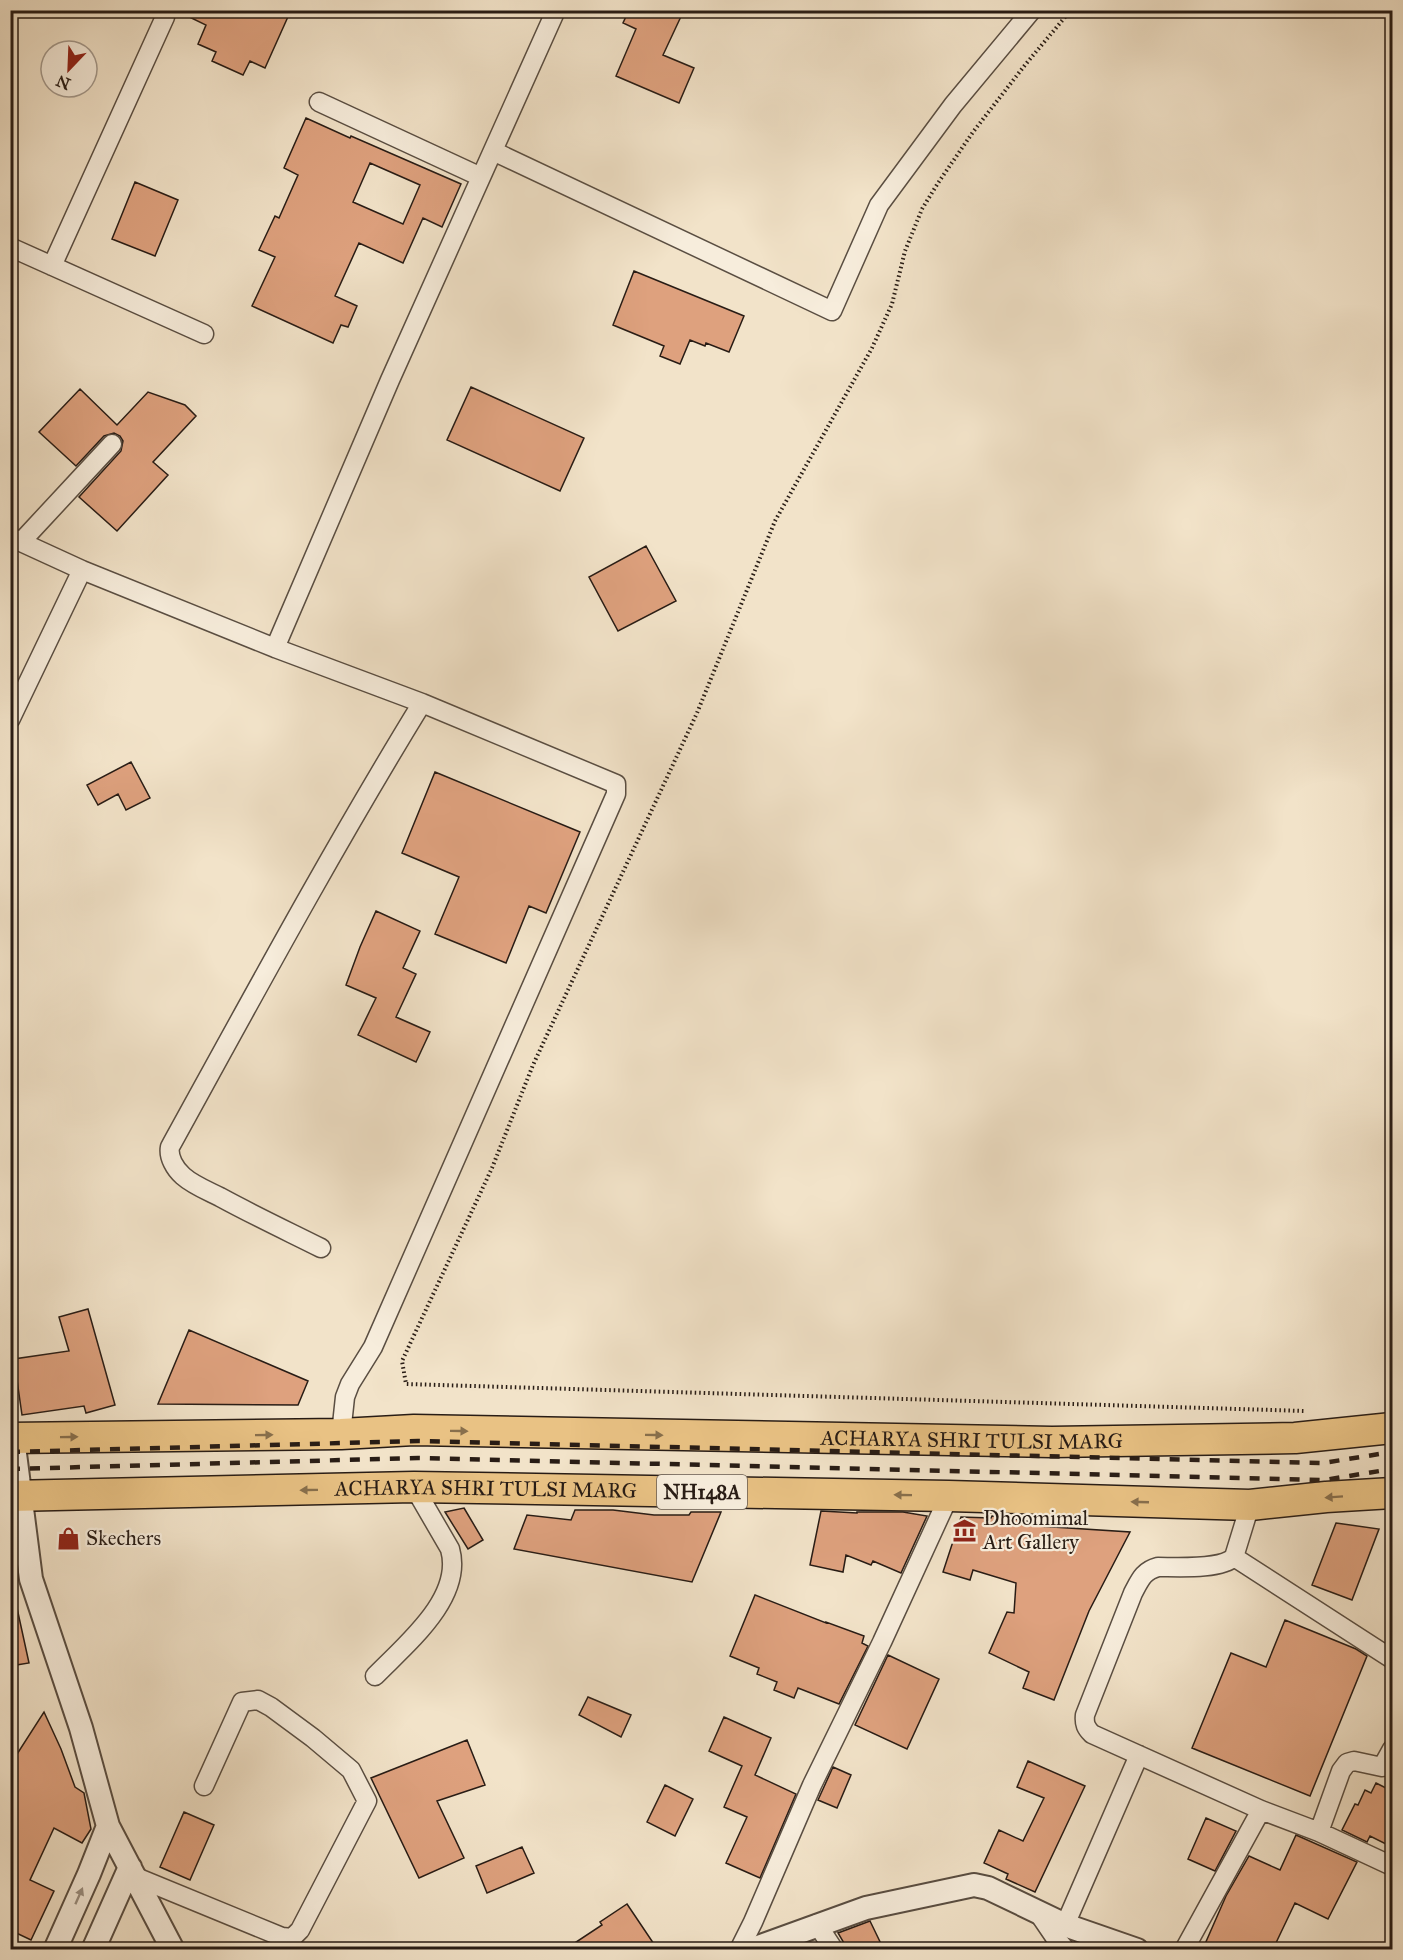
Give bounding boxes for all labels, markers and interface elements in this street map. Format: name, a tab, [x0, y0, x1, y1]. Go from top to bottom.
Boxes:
north arrow	[39, 39, 99, 99]
text: N	[53, 71, 73, 94]
street label: ACHARYA SHRI TULSI MARG	[819, 1425, 1123, 1455]
one-way arrow	[449, 1426, 468, 1436]
one-way arrow	[254, 1430, 273, 1440]
one-way arrow	[644, 1430, 663, 1439]
one-way arrow	[59, 1432, 78, 1442]
street label: ACHARYA SHRI TULSI MARG	[333, 1474, 637, 1504]
road number: NH148A	[657, 1475, 747, 1509]
one-way arrow	[299, 1485, 318, 1494]
one-way arrow	[893, 1490, 912, 1500]
one-way arrow	[1325, 1492, 1344, 1501]
one-way arrow	[1130, 1497, 1149, 1506]
place label: Dhoomimal Art Gallery	[982, 1505, 1088, 1555]
museum icon: Dhoomimal Art Gallery	[952, 1517, 978, 1543]
shop icon: Skechers	[55, 1525, 81, 1551]
place label: Skechers	[86, 1525, 161, 1551]
one-way arrow	[74, 1887, 84, 1905]

